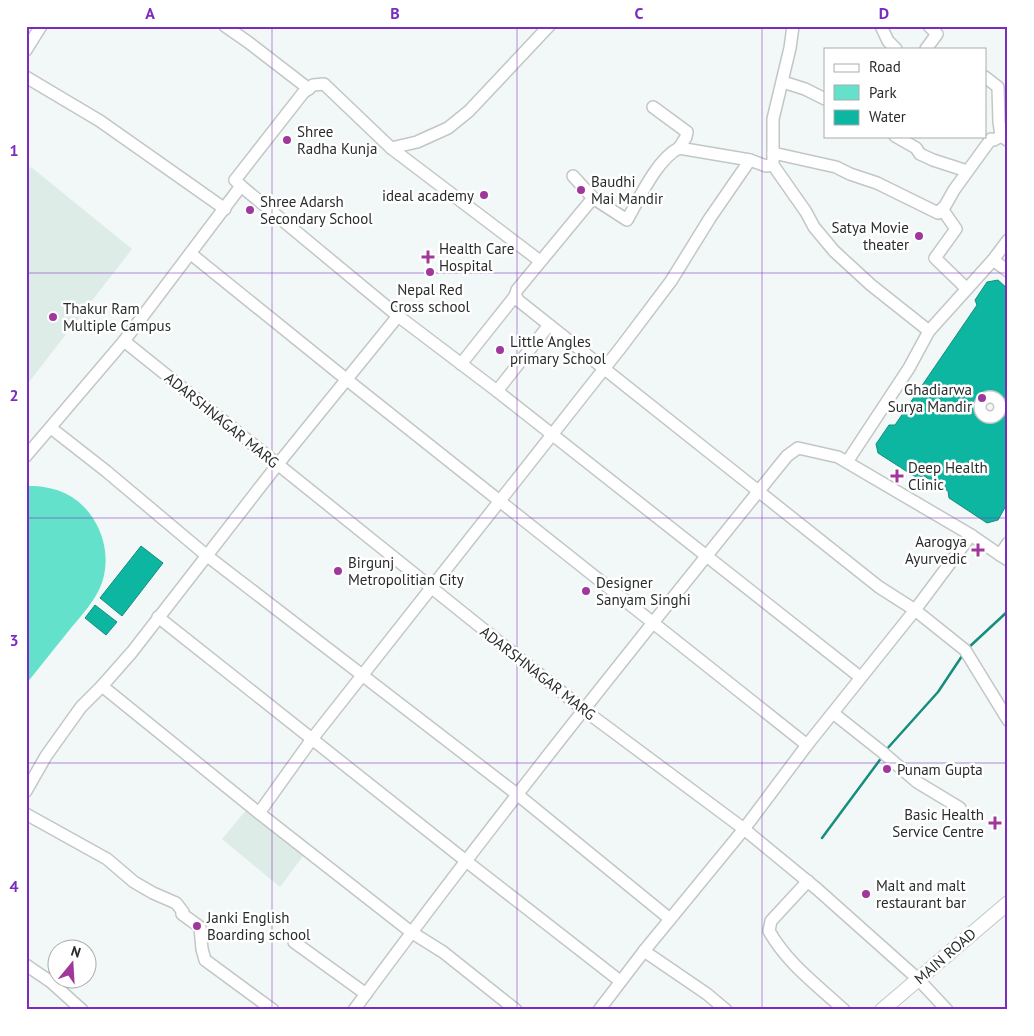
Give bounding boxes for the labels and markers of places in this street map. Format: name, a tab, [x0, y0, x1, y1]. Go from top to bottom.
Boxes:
place label: Shree Radha Kunja	[297, 122, 377, 158]
marker: Shree Radha Kunja	[281, 134, 293, 146]
place label: Baudhi Mai Mandir	[591, 172, 663, 208]
marker: Baudhi Mai Mandir	[575, 184, 587, 196]
place label: ideal academy	[382, 186, 474, 205]
marker: ideal academy	[478, 189, 490, 201]
place label: Shree Adarsh Secondary School	[260, 192, 373, 228]
marker: Shree Adarsh Secondary School	[244, 204, 256, 216]
place label: Satya Movie theater	[831, 218, 909, 254]
marker: Satya Movie theater	[913, 230, 925, 242]
place label: Health Care Hospital	[439, 239, 514, 275]
marker: Health Care Hospital	[421, 250, 435, 264]
marker: Nepal Red Cross school	[424, 266, 436, 278]
place label: Nepal Red Cross school	[390, 280, 471, 316]
place label: Thakur Ram Multiple Campus	[63, 299, 171, 335]
marker: Thakur Ram Multiple Campus	[47, 311, 59, 323]
place label: Little Angles primary School	[510, 332, 606, 368]
marker: Little Angles primary School	[494, 344, 506, 356]
place label: Ghadiarwa Surya Mandir	[888, 380, 972, 416]
marker: Ghadiarwa Surya Mandir	[976, 392, 988, 404]
place label: Deep Health Clinic	[908, 458, 988, 494]
marker: Deep Health Clinic	[890, 469, 904, 483]
place label: Aarogya Ayurvedic	[905, 532, 967, 568]
marker: Aarogya Ayurvedic	[971, 543, 985, 557]
place label: Birgunj Metropolitian City	[348, 553, 464, 589]
marker: Birgunj Metropolitian City	[332, 565, 344, 577]
place label: Designer Sanyam Singhi	[596, 573, 691, 609]
marker: Designer Sanyam Singhi	[580, 585, 592, 597]
place label: Punam Gupta	[897, 760, 983, 779]
marker: Punam Gupta	[881, 763, 893, 775]
place label: Basic Health Service Centre	[892, 805, 984, 841]
marker: Basic Health Service Centre	[988, 816, 1002, 830]
place label: Malt and malt restaurant bar	[876, 876, 966, 912]
marker: Malt and malt restaurant bar	[860, 888, 872, 900]
place label: Janki English Boarding school	[206, 908, 311, 944]
marker: Janki English Boarding school	[191, 920, 203, 932]

